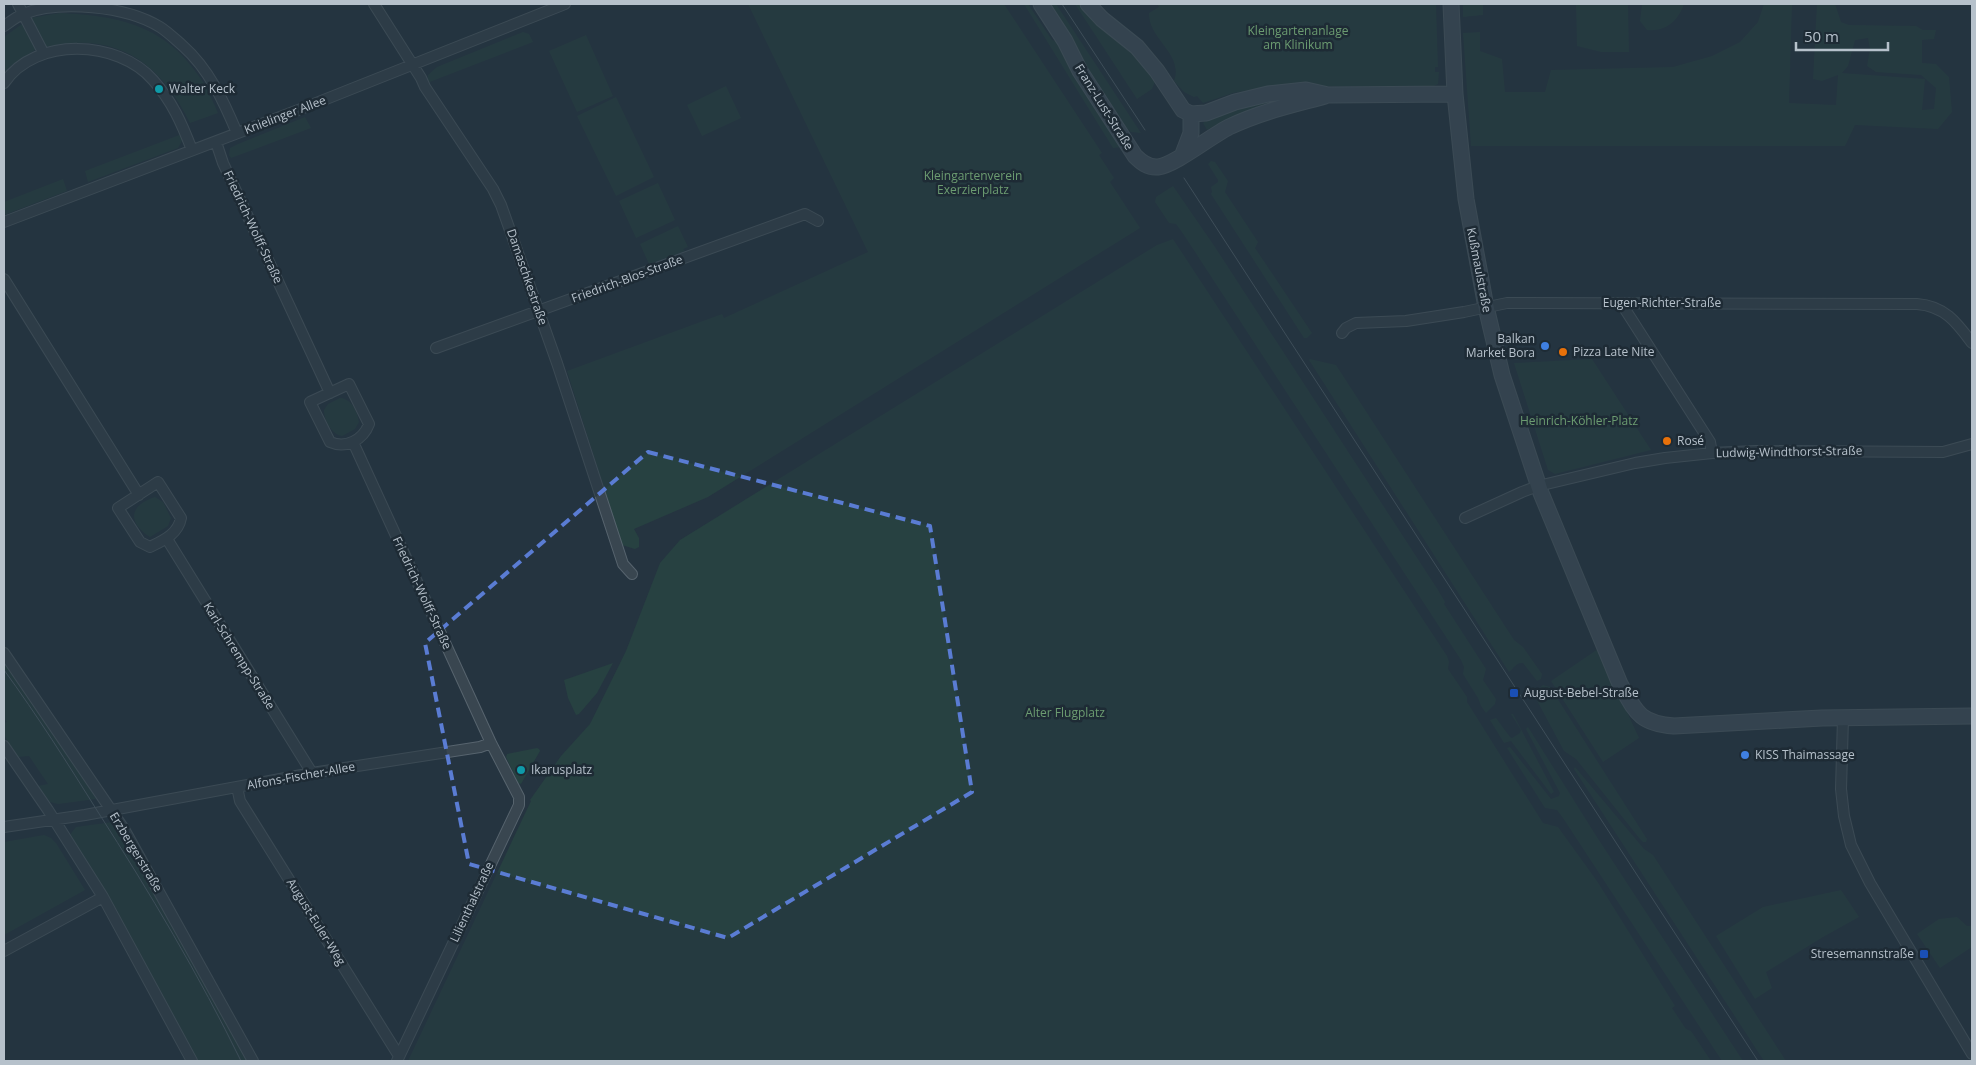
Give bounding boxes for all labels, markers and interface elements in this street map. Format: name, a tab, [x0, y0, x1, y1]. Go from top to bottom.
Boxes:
scale bar	[1796, 20, 1888, 52]
park label: Kleingartenanlage am Klinikum	[1248, 22, 1349, 53]
text: 50 m	[1804, 26, 1839, 46]
street label: Franz-Lust-Straße	[1071, 60, 1138, 153]
place label: Walter Keck	[169, 80, 236, 97]
marker: Walter Keck	[153, 83, 165, 95]
street label: Knielinger Allee	[241, 91, 328, 138]
street label: Friedrich-Wolff-Straße	[220, 167, 287, 286]
park label: Kleingartenverein Exerzierplatz	[924, 167, 1022, 198]
street label: Damaschkestraße	[503, 226, 552, 327]
street label: Kußmaulstraße	[1463, 226, 1496, 314]
street label: Friedrich-Blos-Straße	[569, 250, 685, 307]
street label: Eugen-Richter-Straße	[1603, 294, 1721, 311]
place label: Balkan Market Bora	[1466, 330, 1535, 361]
marker: Balkan Market Bora	[1539, 340, 1551, 352]
place label: Pizza Late Nite	[1573, 343, 1655, 360]
marker: Pizza Late Nite	[1557, 346, 1569, 358]
park label: Heinrich-Köhler-Platz	[1520, 412, 1638, 429]
place label: Rosé	[1677, 432, 1704, 449]
marker: Rosé	[1661, 435, 1673, 447]
street label: Ludwig-Windthorst-Straße	[1715, 442, 1863, 461]
street label: Friedrich-Wolff-Straße	[389, 533, 456, 652]
street label: Karl-Schrempp-Straße	[200, 599, 279, 713]
place label: August-Bebel-Straße	[1524, 684, 1639, 701]
marker: August-Bebel-Straße	[1508, 687, 1520, 699]
park label: Alter Flugplatz	[1025, 704, 1105, 721]
place label: KISS Thaimassage	[1755, 746, 1855, 763]
marker: KISS Thaimassage	[1739, 749, 1751, 761]
street label: Alfons-Fischer-Allee	[246, 758, 357, 793]
place label: Ikarusplatz	[531, 761, 593, 778]
marker: Ikarusplatz	[515, 764, 527, 776]
street label: Erzbergerstraße	[106, 809, 167, 895]
street label: Lilienthalstraße	[446, 859, 498, 945]
street label: August-Euler-Weg	[283, 875, 350, 969]
place label: Stresemannstraße	[1811, 945, 1914, 962]
marker: Stresemannstraße	[1918, 948, 1930, 960]

